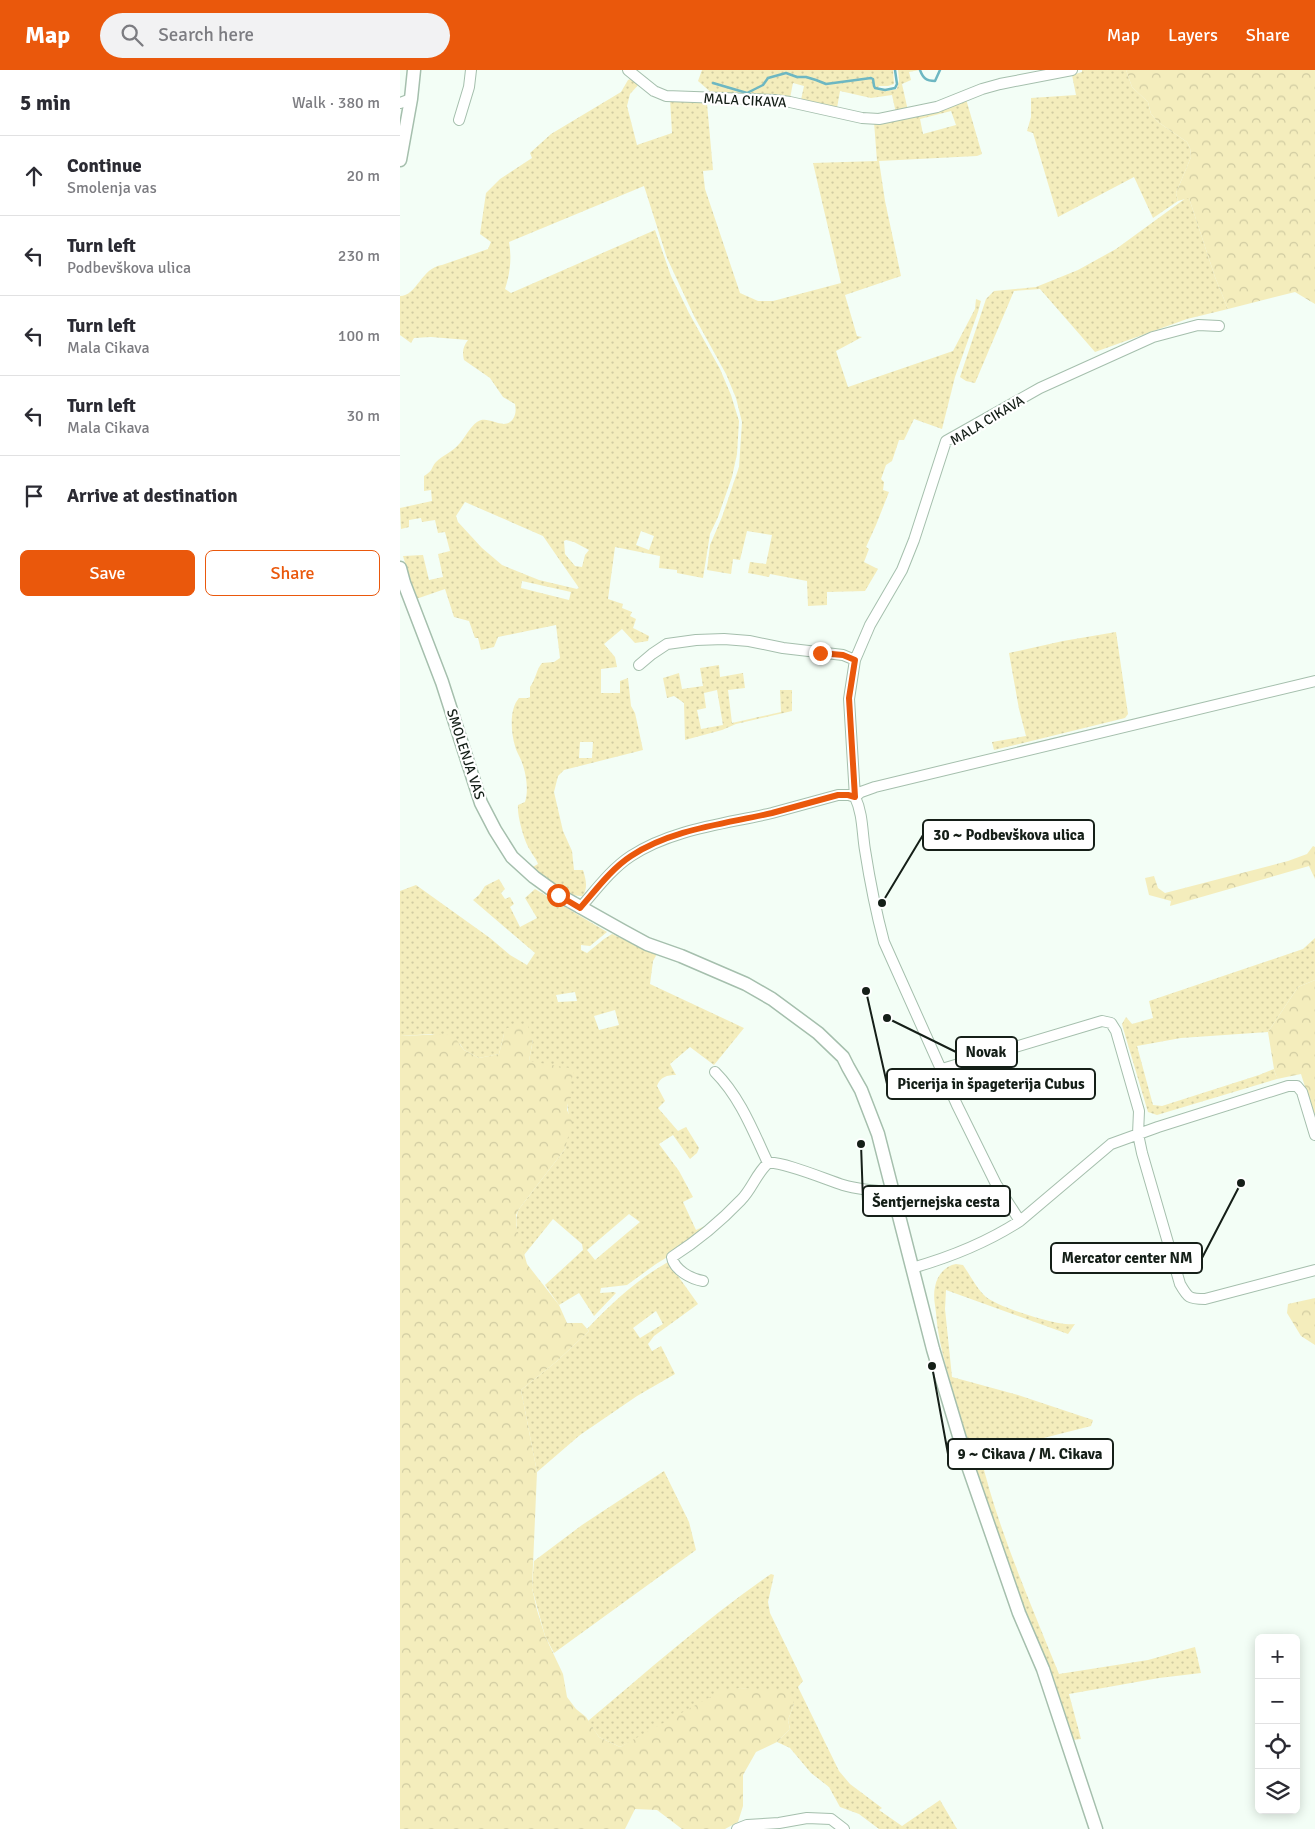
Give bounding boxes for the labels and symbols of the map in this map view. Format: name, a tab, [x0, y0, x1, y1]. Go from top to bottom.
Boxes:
street label: MALA CIKAVA	[703, 90, 787, 111]
street label: MALA CIKAVA	[947, 391, 1028, 449]
route end	[809, 642, 832, 665]
street label: SMOLENJA VAS	[443, 707, 488, 802]
callout: 30 ~ Podbevškova ulica	[923, 820, 1094, 850]
text: 30 ~ Podbevškova ulica	[933, 826, 1085, 844]
route start	[547, 884, 570, 907]
callout: Novak	[956, 1037, 1017, 1067]
text: Novak	[966, 1043, 1007, 1061]
callout: Picerija in špageterija Cubus	[887, 1069, 1095, 1099]
text: Picerija in špageterija Cubus	[897, 1075, 1085, 1093]
callout: Šentjernejska cesta	[863, 1186, 1010, 1216]
text: Šentjernejska cesta	[872, 1192, 1000, 1211]
callout: Mercator center NM	[1051, 1243, 1202, 1273]
text: Mercator center NM	[1062, 1249, 1192, 1267]
callout: 9 ~ Cikava / M. Cikava	[948, 1439, 1113, 1469]
text: 9 ~ Cikava / M. Cikava	[957, 1445, 1103, 1463]

